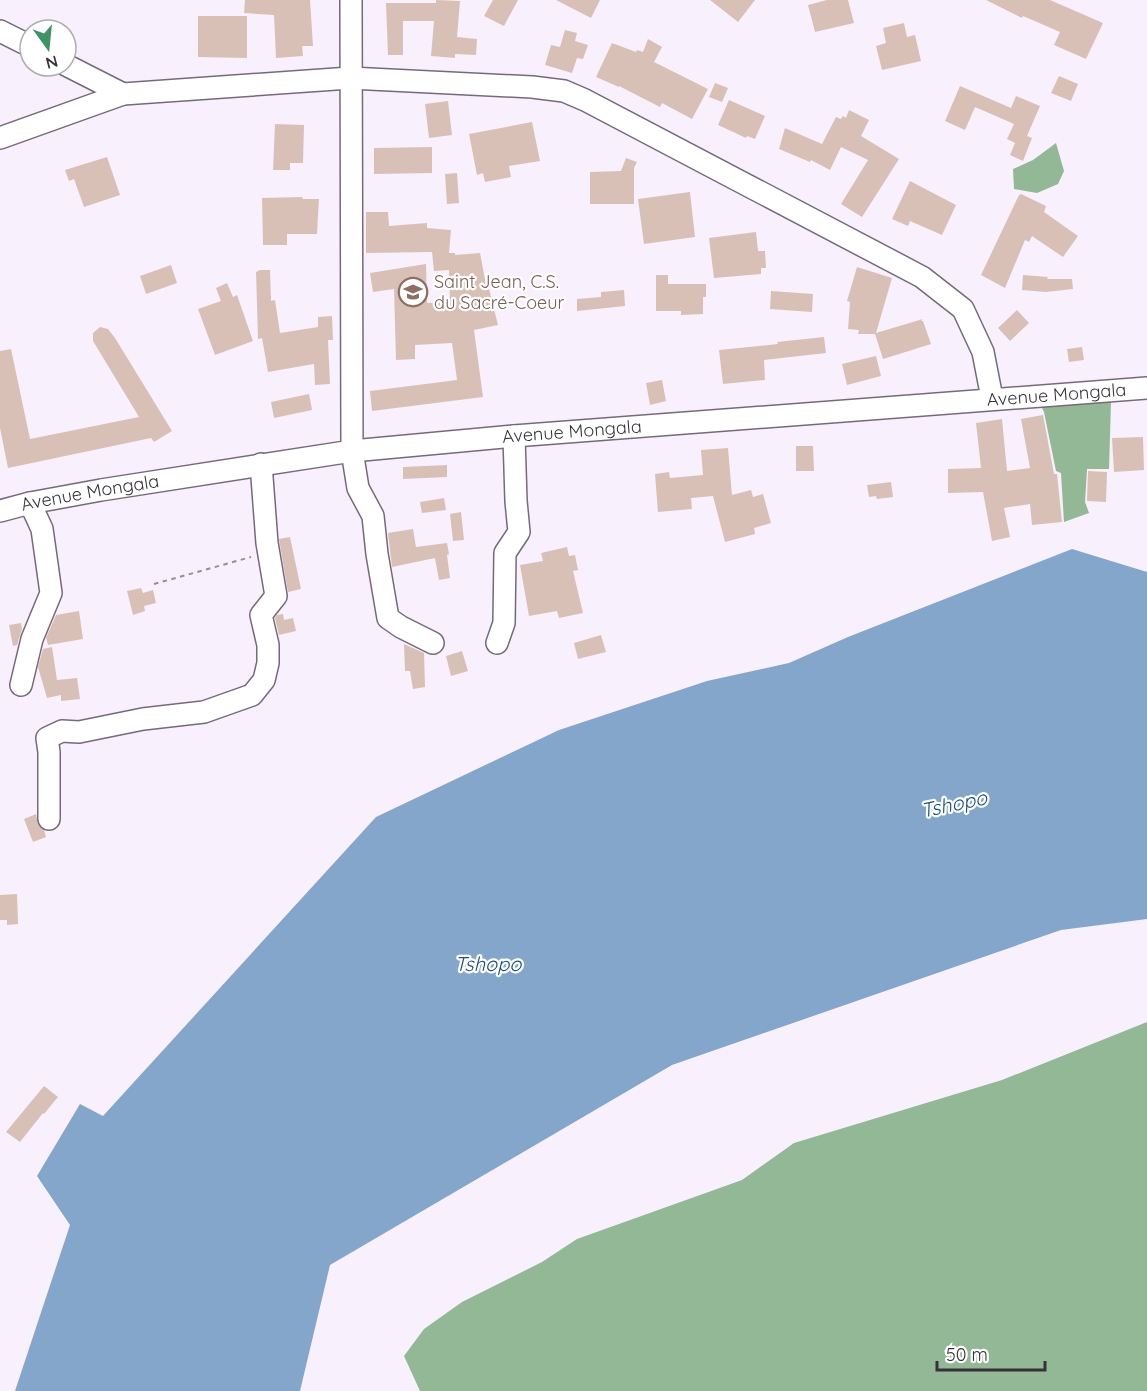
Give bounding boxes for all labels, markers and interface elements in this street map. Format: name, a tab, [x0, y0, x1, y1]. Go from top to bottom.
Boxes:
north arrow	[18, 18, 78, 78]
text: N	[44, 51, 60, 74]
place label: Saint Jean, C.S. du Sacré-Coeur	[434, 270, 564, 314]
school or university icon: Saint Jean, C.S. du Sacré-Coeur	[397, 276, 429, 308]
street label: Avenue Mongala	[986, 378, 1127, 411]
street label: Avenue Mongala	[501, 414, 642, 448]
street label: Avenue Mongala	[18, 469, 161, 516]
water label: Tshopo	[919, 784, 990, 823]
water label: Tshopo	[455, 951, 522, 976]
scale bar	[937, 1334, 1045, 1372]
text: 50 m	[946, 1343, 988, 1366]

